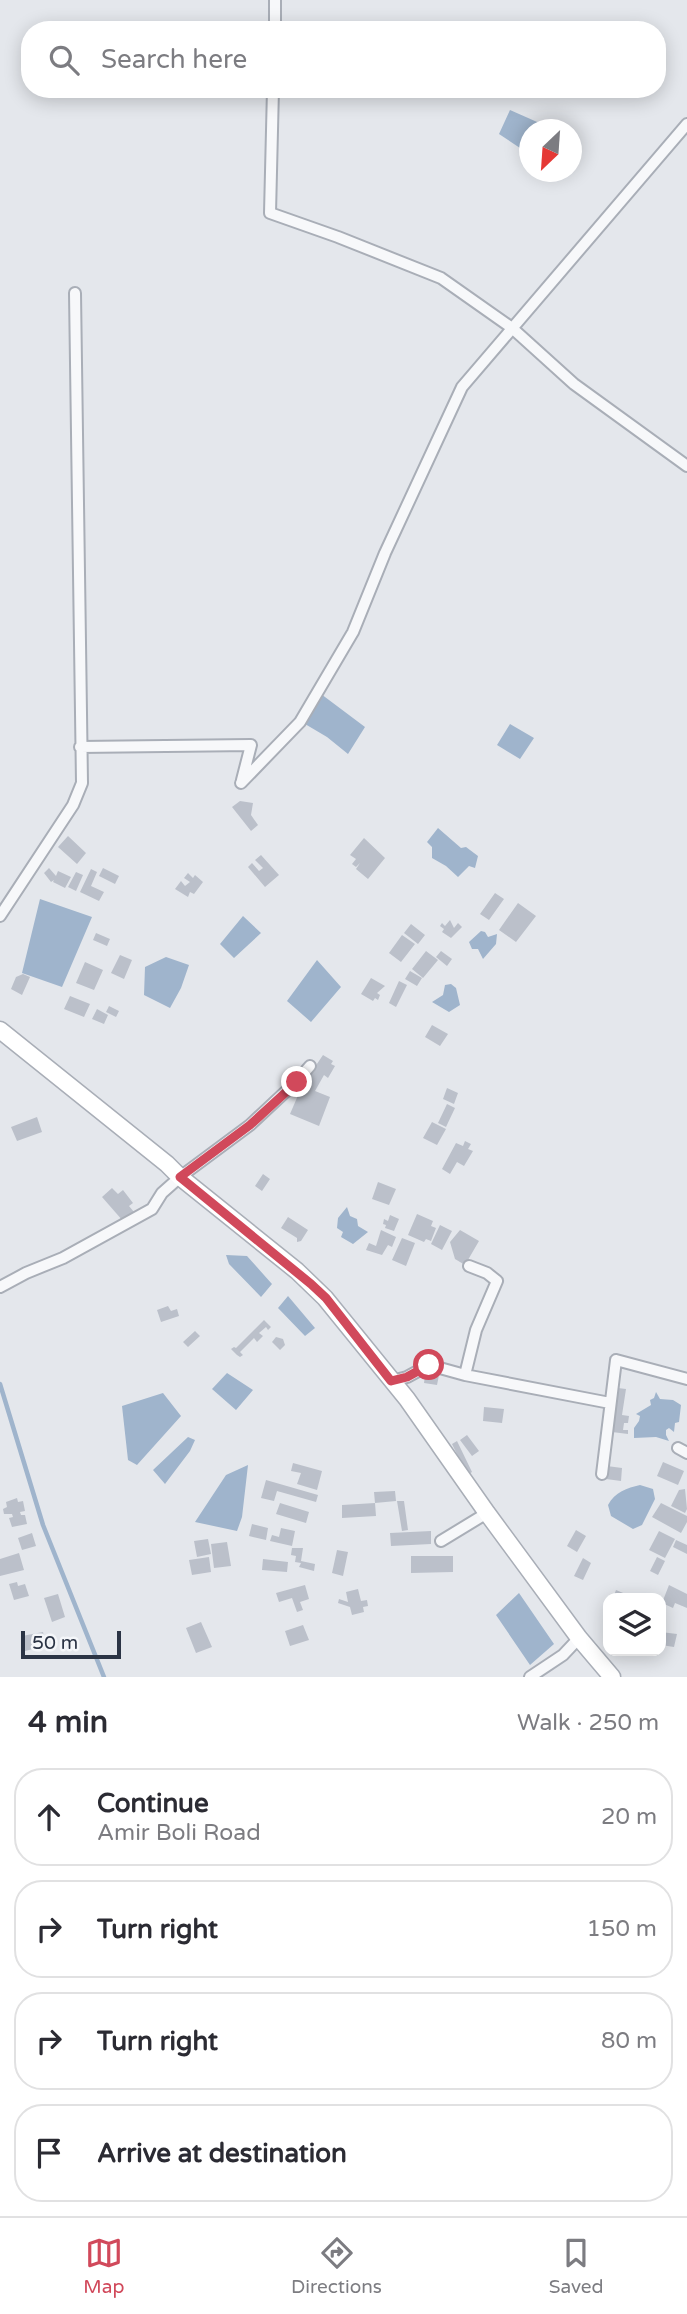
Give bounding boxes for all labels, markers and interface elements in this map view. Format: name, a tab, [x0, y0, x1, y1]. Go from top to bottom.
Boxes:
search box	[21, 21, 666, 98]
icon: search	[45, 41, 83, 79]
text: Search here	[101, 44, 247, 75]
north arrow	[519, 119, 582, 182]
route end	[281, 1066, 312, 1097]
route start	[413, 1349, 444, 1380]
map controls	[603, 1593, 666, 1656]
button: layers	[603, 1593, 666, 1656]
scale bar	[21, 1628, 121, 1660]
text: 50 m	[32, 1632, 78, 1654]
text: 4 min	[28, 1704, 108, 1741]
text: Walk · 250 m	[517, 1709, 659, 1737]
text: Continue	[97, 1788, 209, 1819]
icon: ahead	[30, 1798, 68, 1836]
text: 20 m	[601, 1803, 657, 1831]
text: Amir Boli Road	[97, 1819, 261, 1847]
icon: right	[30, 1910, 68, 1948]
text: Turn right	[97, 1914, 218, 1945]
text: 150 m	[587, 1915, 657, 1943]
icon: right	[30, 2022, 68, 2060]
text: Turn right	[97, 2026, 218, 2057]
text: 80 m	[601, 2027, 657, 2055]
icon: arrive	[30, 2134, 68, 2172]
text: Arrive at destination	[97, 2138, 347, 2169]
tab: Map	[83, 2234, 124, 2298]
tab: Directions	[291, 2234, 382, 2298]
tab: Saved	[549, 2234, 604, 2298]

